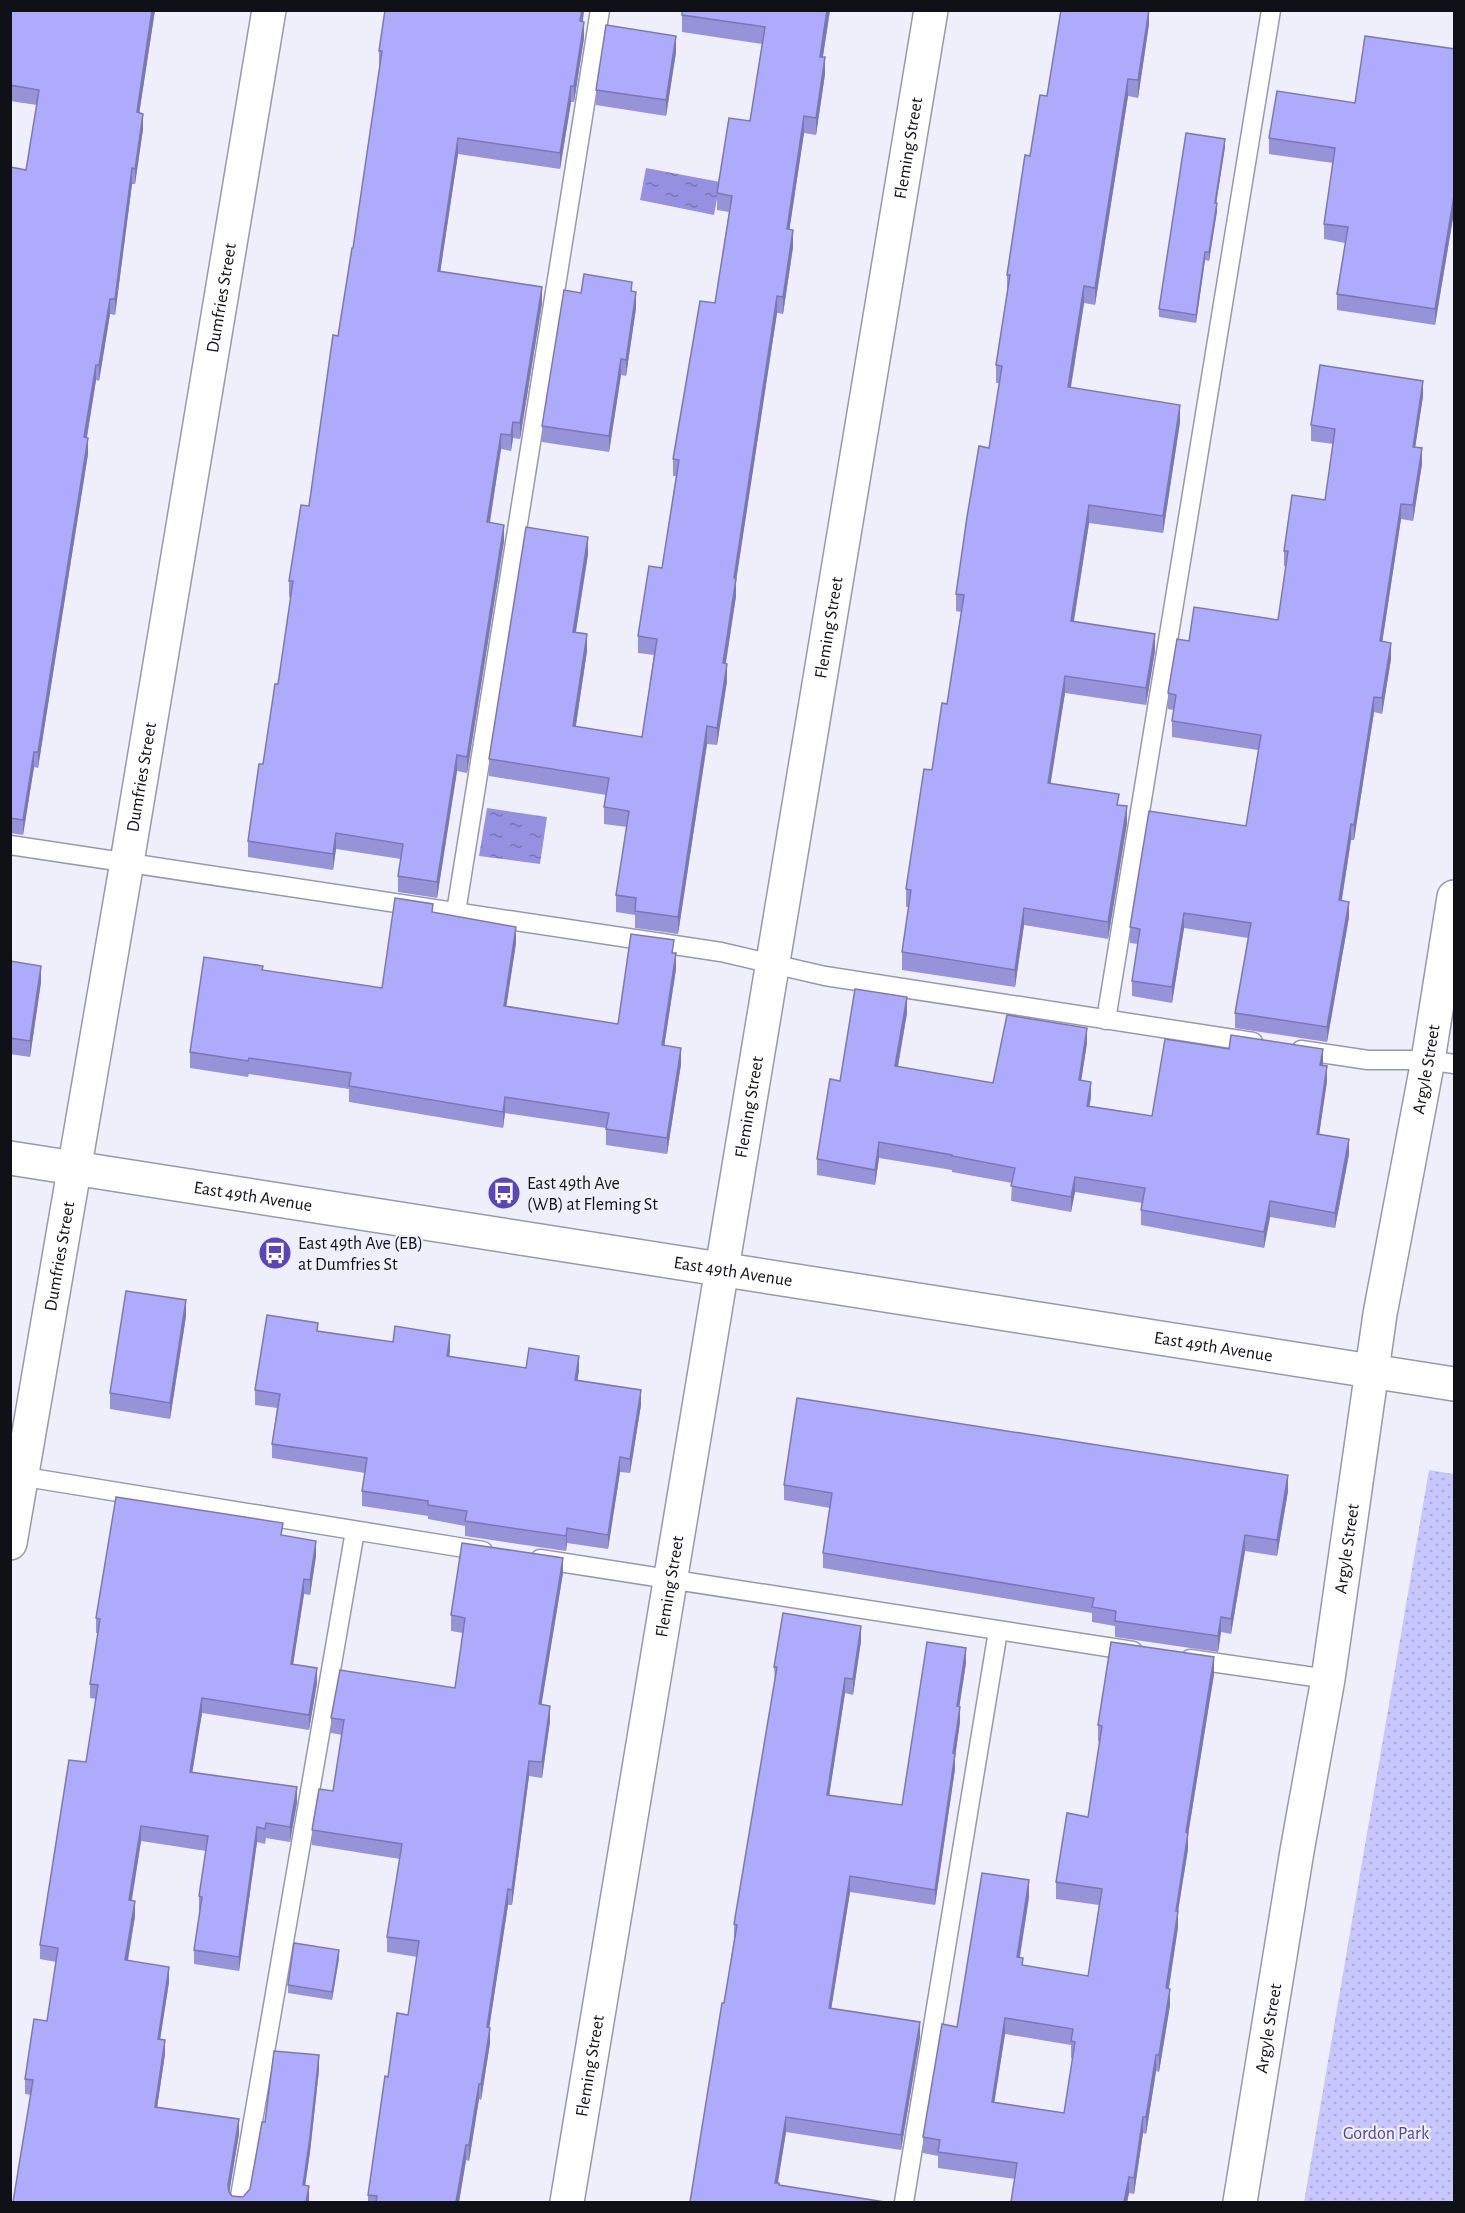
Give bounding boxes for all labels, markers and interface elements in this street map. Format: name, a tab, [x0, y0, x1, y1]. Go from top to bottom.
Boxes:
street label: Fleming Street	[892, 96, 926, 200]
street label: Dumfries Street	[204, 241, 240, 354]
street label: Fleming Street	[812, 575, 847, 680]
street label: Dumfries Street	[124, 721, 160, 833]
street label: Argyle Street	[1410, 1023, 1444, 1116]
street label: Fleming Street	[733, 1055, 767, 1159]
bus stop icon: East 49th Ave (WB) at Fleming St	[486, 1175, 522, 1211]
place label: East 49th Ave (WB) at Fleming St	[527, 1175, 658, 1214]
street label: East 49th Avenue	[192, 1179, 313, 1215]
street label: Dumfries Street	[42, 1200, 79, 1313]
bus stop icon: East 49th Ave (EB) at Dumfries St	[257, 1235, 293, 1271]
place label: East 49th Ave (EB) at Dumfries St	[298, 1235, 423, 1274]
street label: East 49th Avenue	[672, 1254, 794, 1290]
street label: East 49th Avenue	[1153, 1329, 1274, 1365]
street label: Argyle Street	[1332, 1502, 1363, 1595]
street label: Fleming Street	[653, 1534, 688, 1639]
street label: Argyle Street	[1253, 1982, 1285, 2075]
street label: Fleming Street	[573, 2014, 608, 2118]
park label: Gordon Park	[1343, 2125, 1430, 2143]

